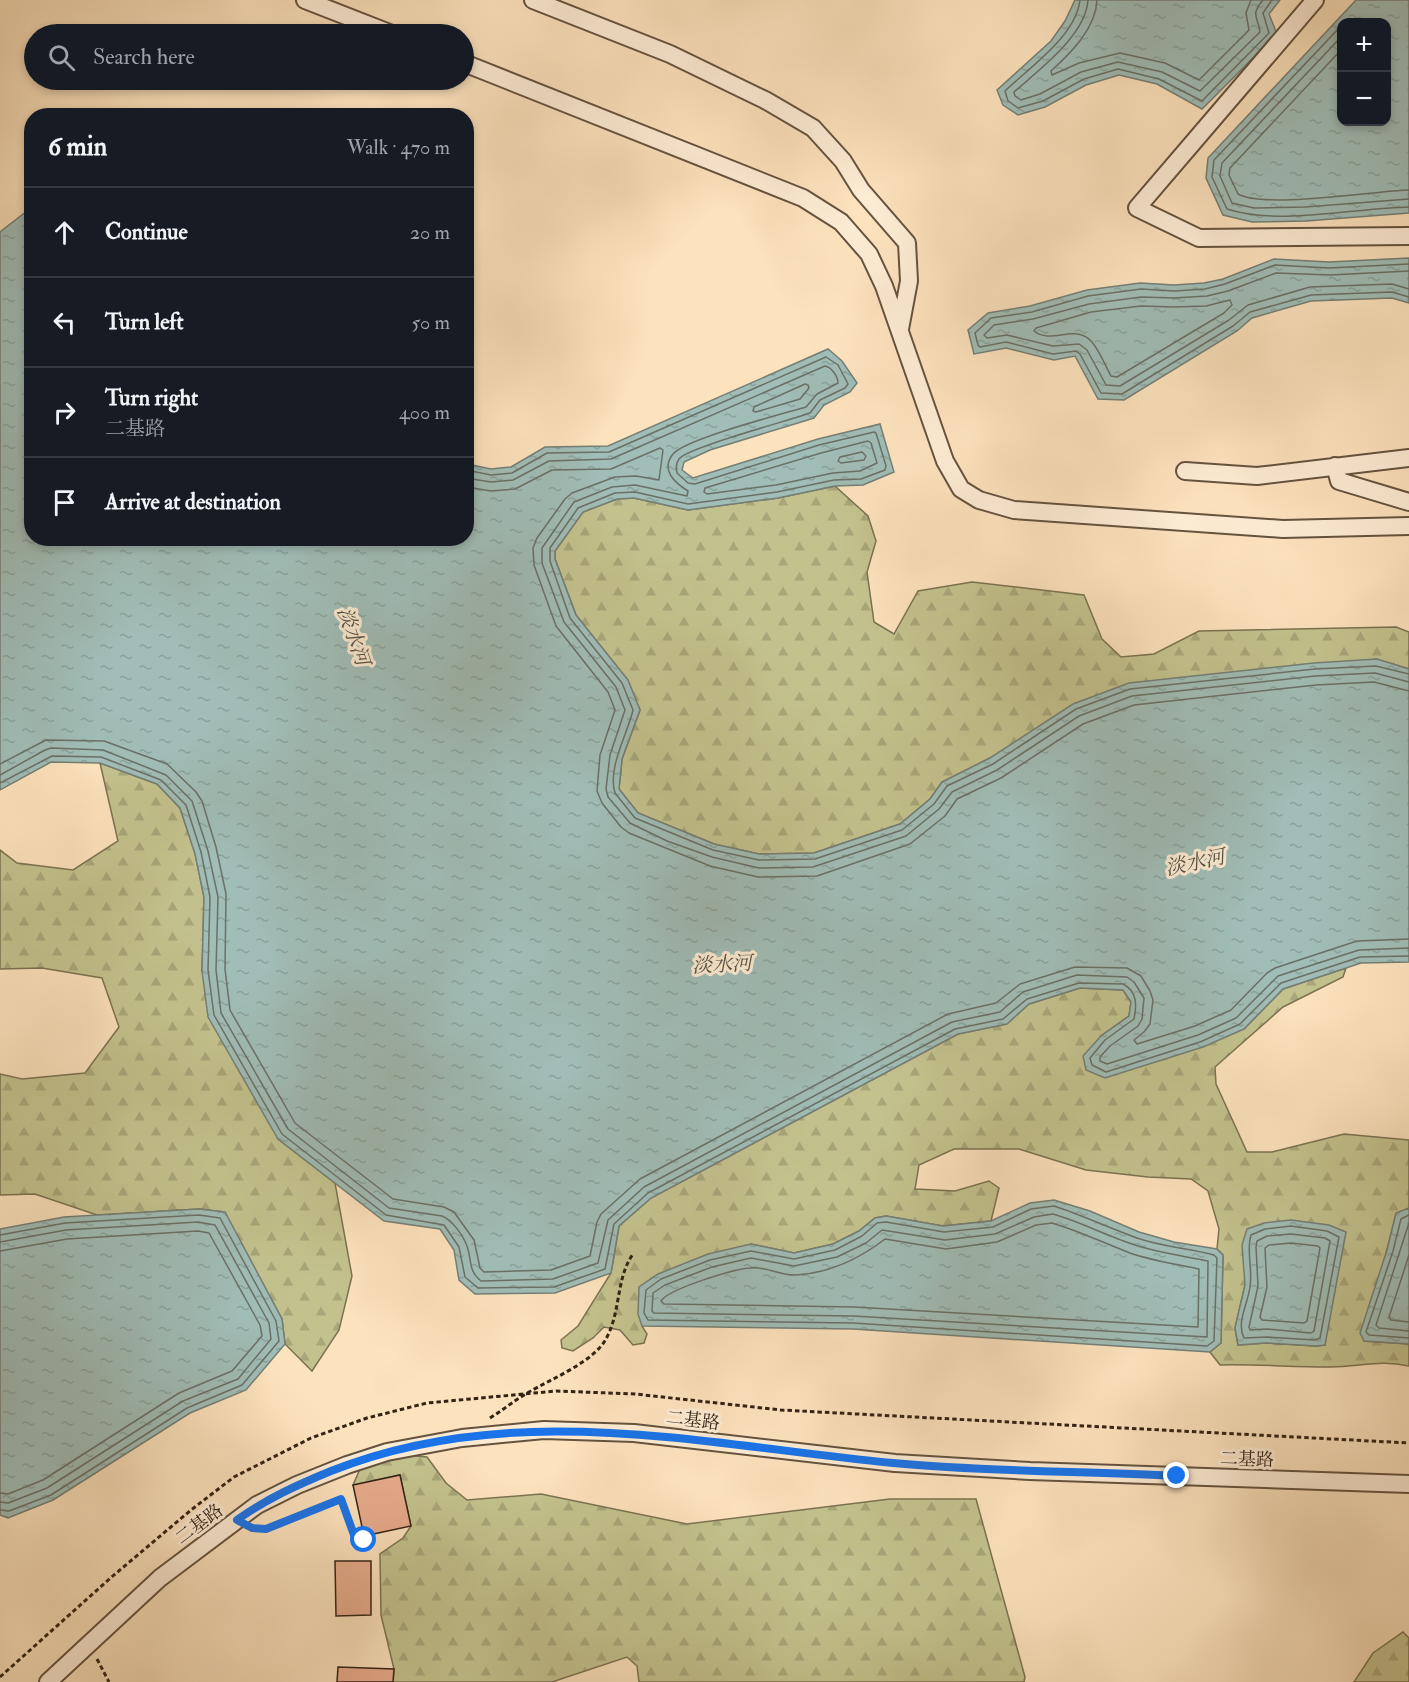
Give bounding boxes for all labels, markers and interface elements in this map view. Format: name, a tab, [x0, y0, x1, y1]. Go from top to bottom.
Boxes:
map controls	[1337, 18, 1391, 126]
button: +	[1337, 18, 1391, 72]
search box	[24, 24, 474, 90]
icon: search	[45, 41, 78, 74]
text: Search here	[93, 43, 195, 71]
button: −	[1337, 72, 1391, 126]
text: 6 min	[48, 131, 107, 163]
text: Walk · 470 m	[347, 135, 450, 160]
icon: ahead	[48, 216, 81, 249]
text: Continue	[105, 218, 188, 246]
text: 20 m	[410, 220, 450, 245]
icon: left	[48, 306, 81, 339]
text: Turn left	[105, 308, 184, 336]
text: 50 m	[411, 310, 450, 335]
text: Turn right	[105, 384, 198, 412]
icon: right	[48, 396, 81, 429]
text: 400 m	[399, 400, 450, 425]
text: 二基路	[105, 416, 165, 441]
icon: arrive	[48, 486, 81, 519]
text: Arrive at destination	[105, 488, 281, 516]
water label: 淡水河	[332, 604, 376, 671]
water label: 淡水河	[1163, 843, 1230, 881]
water label: 淡水河	[691, 950, 756, 979]
street label: 二基路	[665, 1406, 721, 1435]
street label: 二基路	[1220, 1447, 1274, 1472]
route end	[1163, 1462, 1189, 1488]
street label: 二基路	[171, 1499, 228, 1550]
route start	[350, 1526, 376, 1552]

